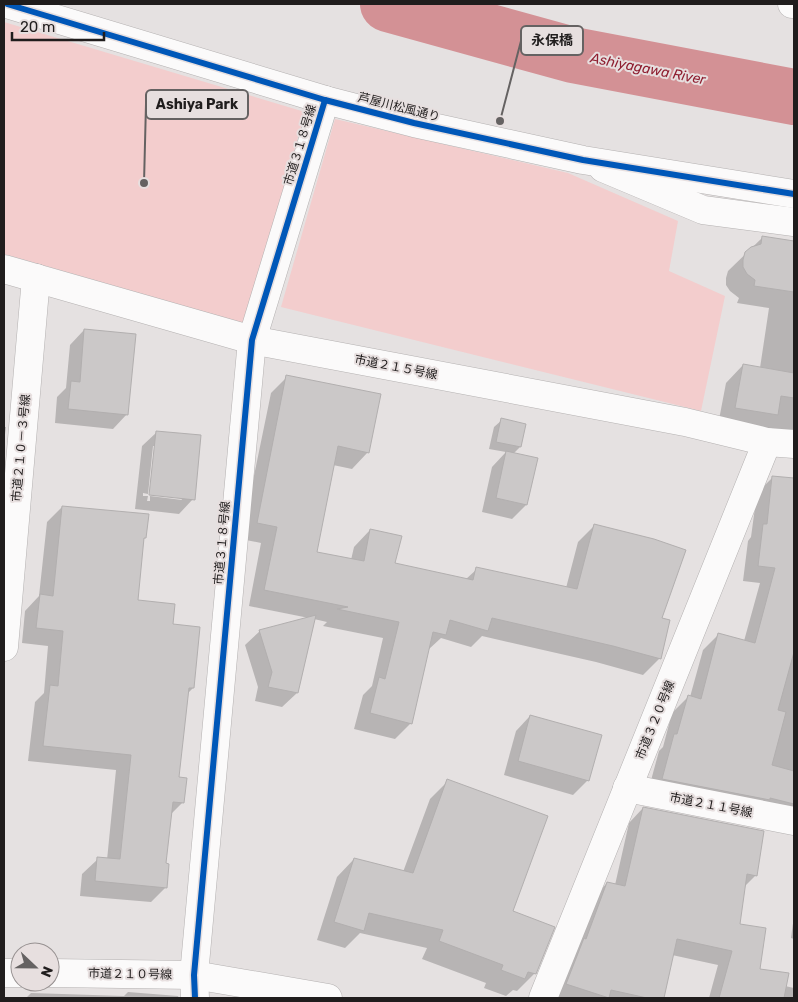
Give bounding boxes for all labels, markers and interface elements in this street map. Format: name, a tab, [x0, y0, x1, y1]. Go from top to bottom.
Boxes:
scale bar	[12, 10, 105, 42]
text: 20 m	[20, 18, 55, 36]
callout: 永保橋	[521, 26, 583, 55]
text: 永保橋	[531, 32, 573, 49]
water label: Ashiyagawa River	[588, 49, 708, 89]
callout: Ashiya Park	[146, 90, 248, 119]
street label: 芦屋川松風通り	[357, 90, 441, 124]
text: Ashiya Park	[156, 96, 239, 113]
street label: 市道３１８号線	[281, 103, 319, 187]
street label: 市道２１５号線	[353, 352, 439, 382]
street label: 市道２１０－３号線	[9, 394, 33, 502]
street label: 市道３１８号線	[211, 501, 233, 585]
street label: 市道３２０号線	[633, 678, 677, 762]
street label: 市道２１１号線	[668, 790, 754, 820]
north arrow	[10, 942, 60, 992]
text: N	[37, 964, 56, 980]
street label: 市道２１０号線	[88, 966, 172, 982]

